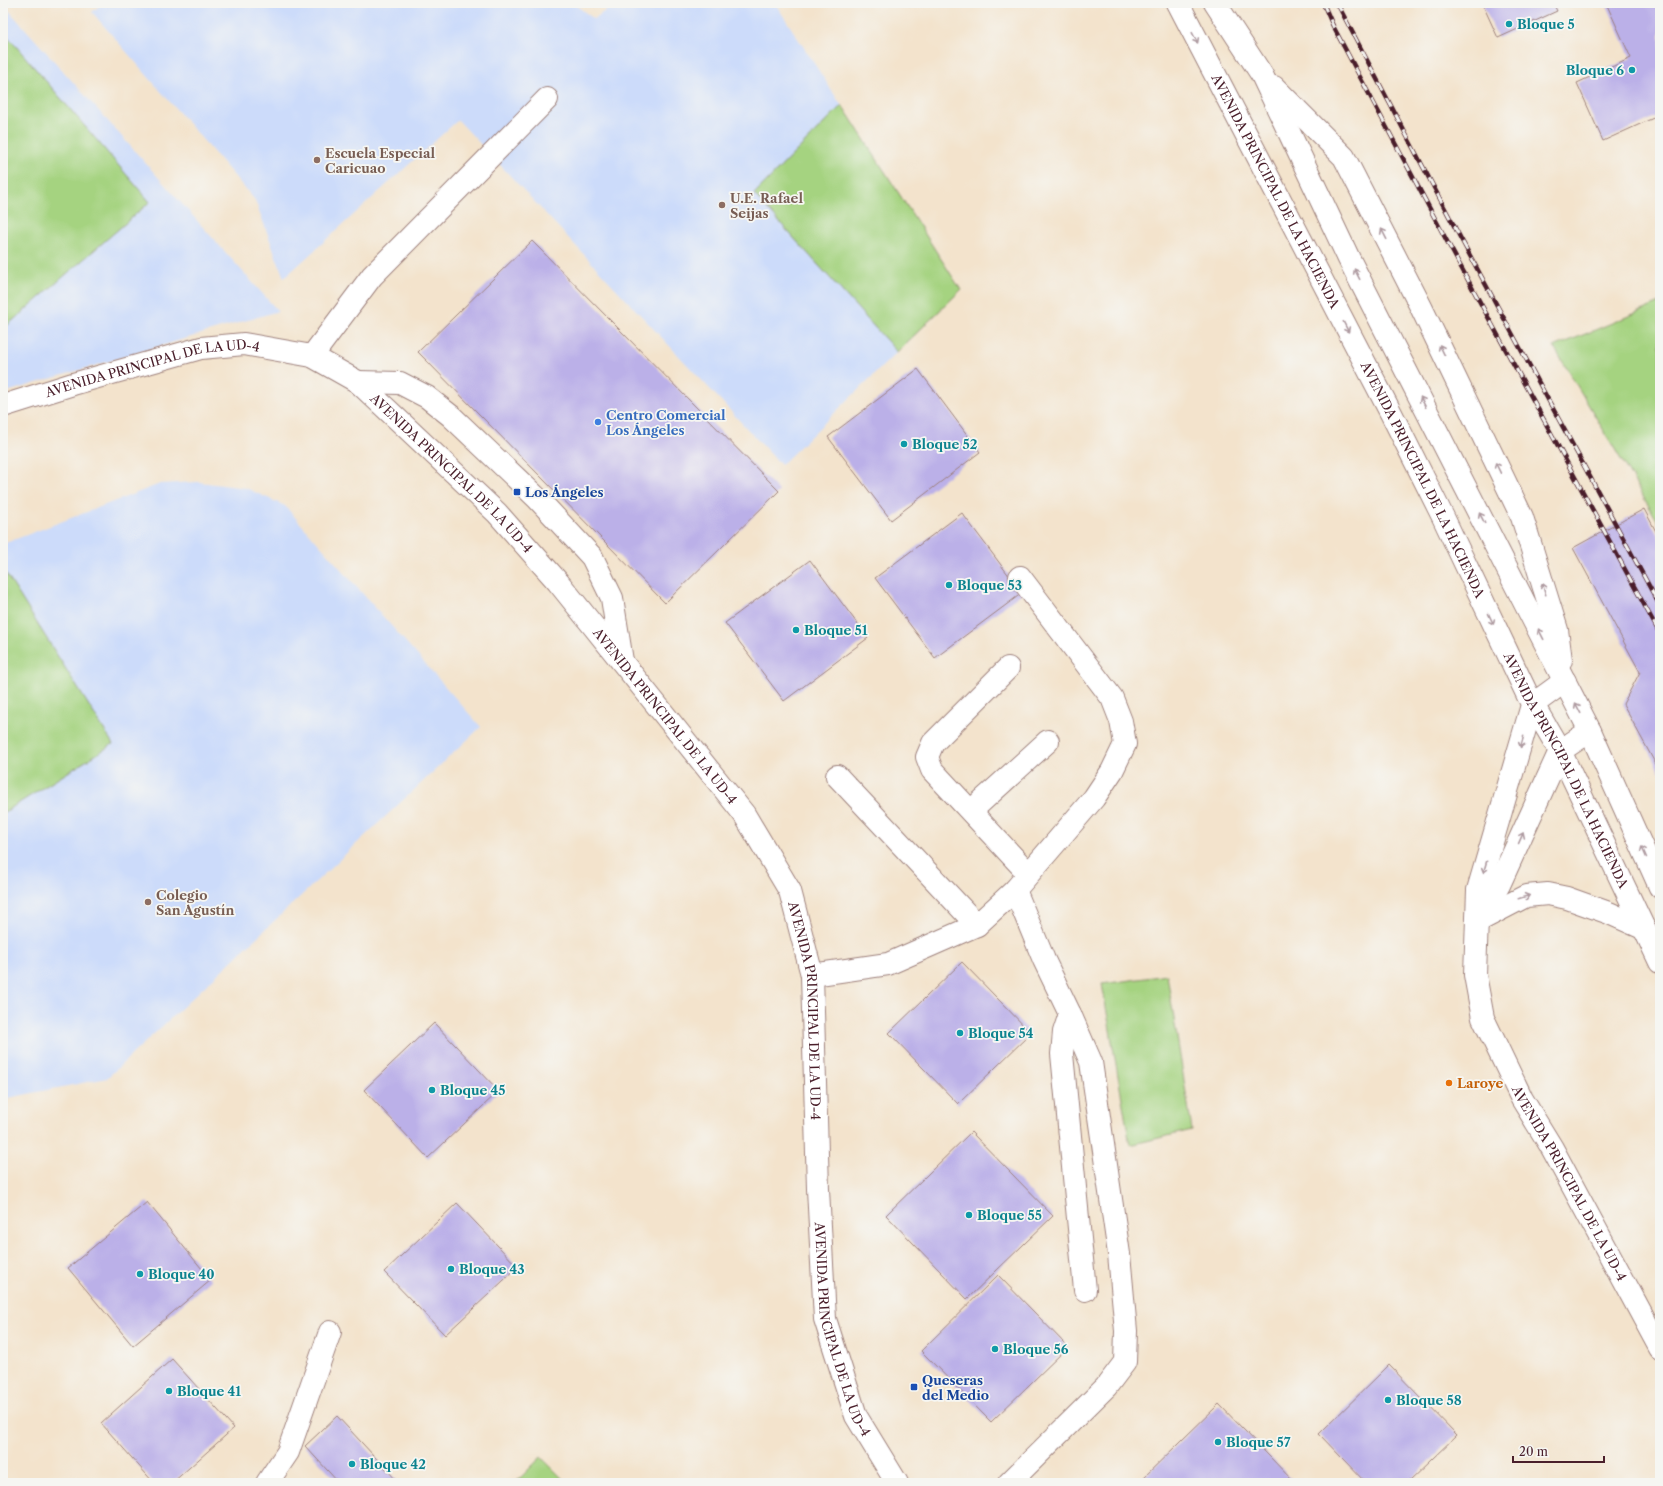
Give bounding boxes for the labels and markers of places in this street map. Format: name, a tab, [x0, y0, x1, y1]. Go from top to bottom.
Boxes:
place label: Bloque 5	[1517, 16, 1575, 32]
marker: Bloque 5	[1504, 19, 1514, 29]
place label: Bloque 6	[1566, 62, 1624, 78]
marker: Bloque 6	[1627, 65, 1637, 75]
place label: Escuela Especial Caricuao	[325, 145, 435, 176]
marker: Escuela Especial Caricuao	[312, 155, 322, 165]
place label: U.E. Rafael Seijas	[730, 190, 803, 221]
marker: U.E. Rafael Seijas	[717, 200, 727, 210]
place label: Centro Comercial Los Ángeles	[606, 407, 726, 438]
marker: Centro Comercial Los Ángeles	[593, 417, 603, 427]
place label: Bloque 52	[912, 436, 978, 452]
marker: Bloque 52	[899, 439, 909, 449]
place label: Los Ángeles	[525, 484, 604, 500]
marker: Los Ángeles	[512, 487, 522, 497]
place label: Bloque 53	[957, 577, 1022, 593]
marker: Bloque 53	[944, 580, 954, 590]
place label: Bloque 51	[804, 622, 868, 638]
marker: Bloque 51	[791, 625, 801, 635]
place label: Colegio San Agustín	[156, 887, 234, 918]
marker: Colegio San Agustín	[143, 897, 153, 907]
place label: Bloque 54	[968, 1025, 1034, 1041]
marker: Bloque 54	[955, 1028, 965, 1038]
place label: Laroye	[1457, 1075, 1503, 1091]
marker: Laroye	[1444, 1078, 1454, 1088]
place label: Bloque 45	[440, 1082, 505, 1098]
marker: Bloque 45	[427, 1085, 437, 1095]
place label: Bloque 55	[977, 1207, 1042, 1223]
marker: Bloque 55	[964, 1210, 974, 1220]
place label: Bloque 43	[459, 1261, 525, 1277]
marker: Bloque 43	[446, 1264, 456, 1274]
place label: Bloque 40	[148, 1266, 215, 1282]
marker: Bloque 40	[135, 1269, 145, 1279]
place label: Bloque 56	[1003, 1341, 1069, 1357]
marker: Bloque 56	[990, 1344, 1000, 1354]
place label: Queseras del Medio	[922, 1372, 989, 1403]
marker: Queseras del Medio	[909, 1382, 919, 1392]
place label: Bloque 41	[177, 1383, 241, 1399]
marker: Bloque 41	[164, 1386, 174, 1396]
place label: Bloque 58	[1396, 1392, 1462, 1408]
marker: Bloque 58	[1383, 1395, 1393, 1405]
place label: Bloque 57	[1226, 1434, 1291, 1450]
marker: Bloque 57	[1213, 1437, 1223, 1447]
place label: Bloque 42	[360, 1456, 426, 1472]
marker: Bloque 42	[347, 1459, 357, 1469]

